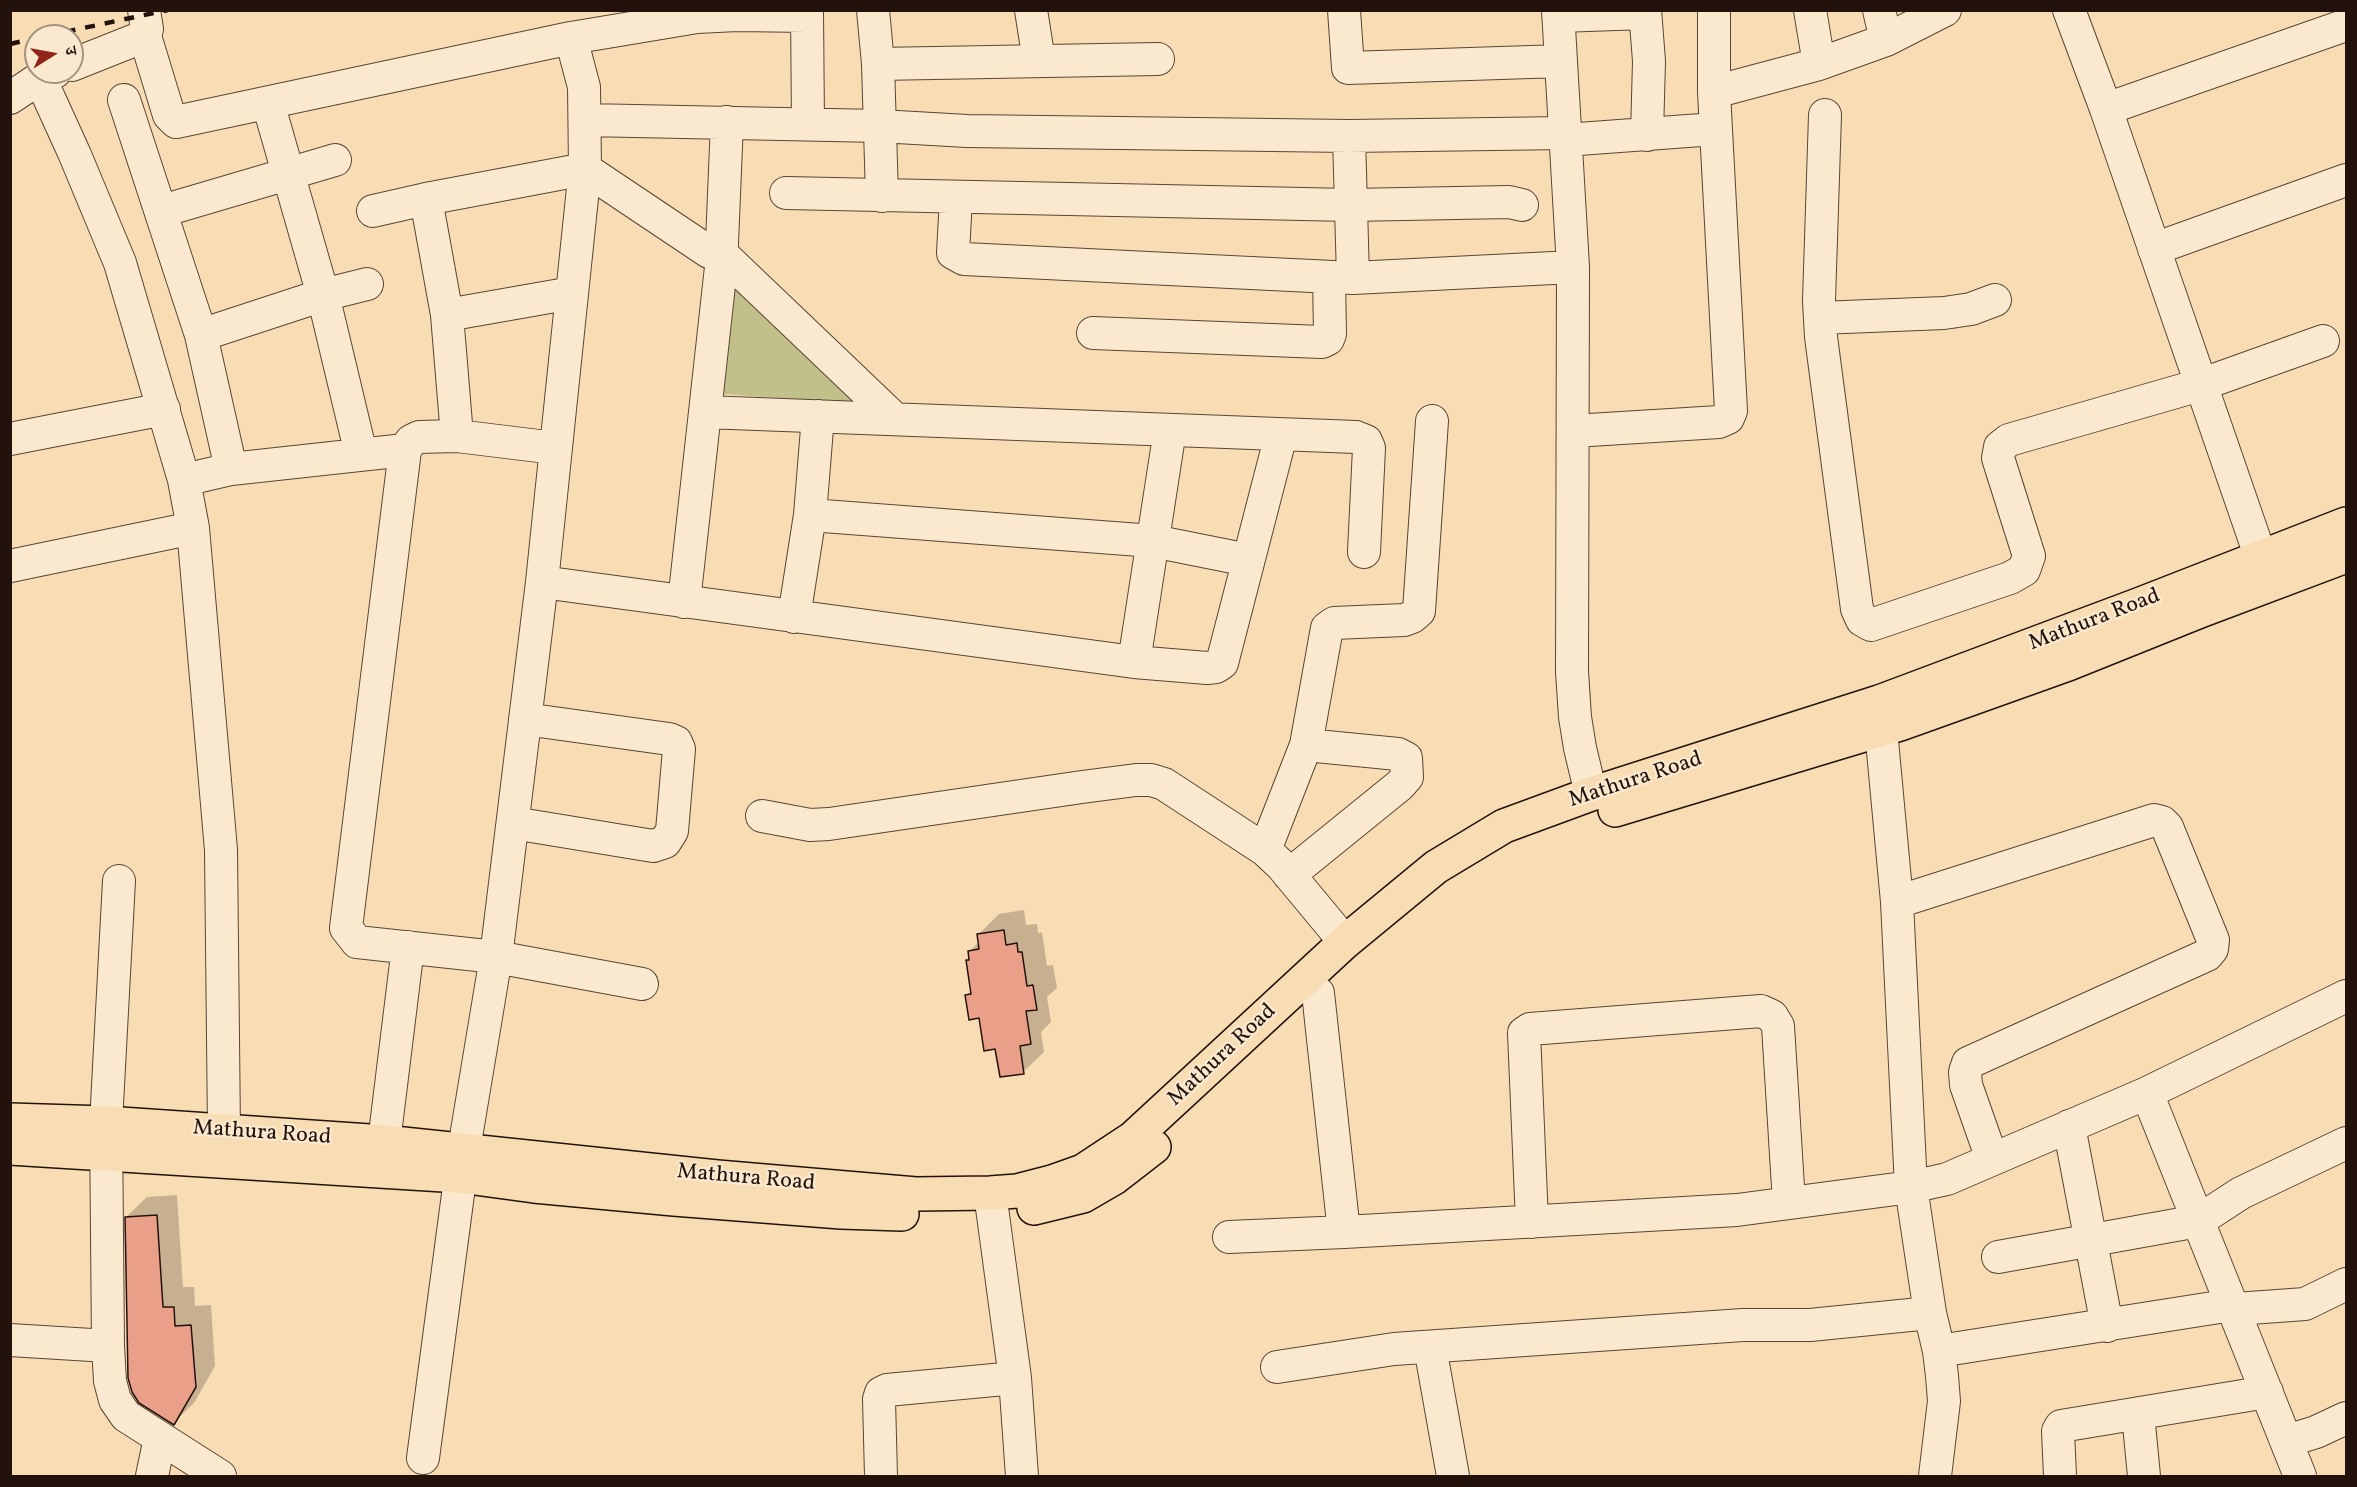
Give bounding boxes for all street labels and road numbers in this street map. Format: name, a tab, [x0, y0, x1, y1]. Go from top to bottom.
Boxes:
street label: Mathura Road	[2026, 584, 2164, 658]
street label: Mathura Road	[1566, 747, 1706, 815]
street label: Mathura Road	[1163, 999, 1283, 1113]
street label: Mathura Road	[192, 1116, 332, 1152]
street label: Mathura Road	[676, 1160, 816, 1198]

